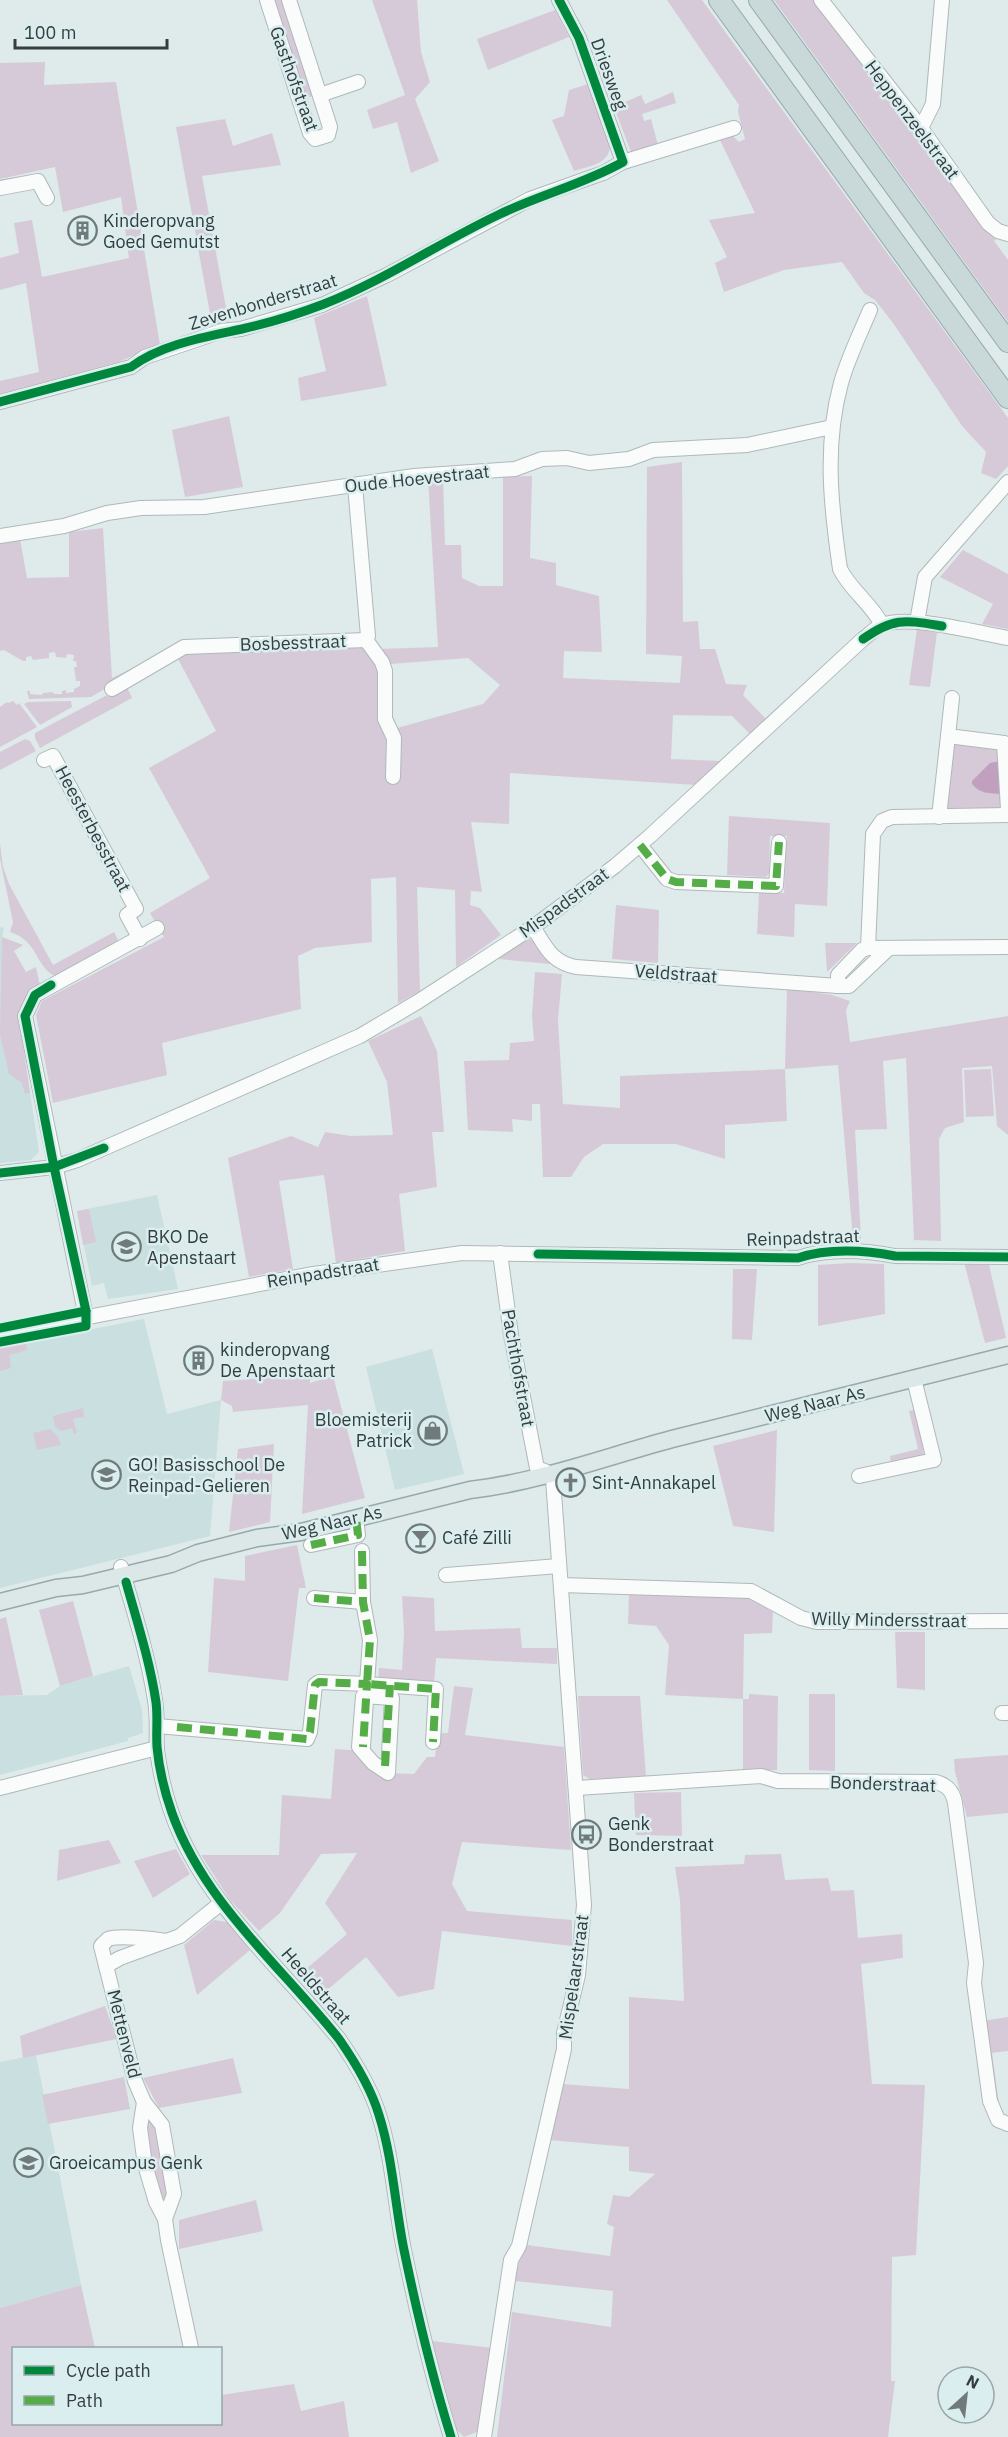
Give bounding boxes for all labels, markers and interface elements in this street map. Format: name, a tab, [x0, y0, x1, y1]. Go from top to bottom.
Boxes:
scale bar	[15, 12, 166, 50]
text: 100 m	[24, 21, 76, 44]
street label: Gasthofstraat	[265, 23, 324, 135]
street label: Driesweg	[586, 35, 633, 113]
street label: Heppenzeelstraat	[860, 55, 965, 184]
place label: Kinderopvang Goed Gemutst	[103, 209, 220, 253]
building icon: Kinderopvang Goed Gemutst	[66, 215, 98, 247]
street label: Zevenbonderstraat	[186, 268, 340, 335]
street label: Oude Hoevestraat	[343, 459, 491, 498]
street label: Bosbesstraat	[239, 629, 347, 656]
street label: Heesterbesstraat	[50, 762, 136, 896]
street label: Mispadstraat	[514, 862, 613, 943]
street label: Veldstraat	[634, 959, 718, 988]
street label: Reinpadstraat	[746, 1224, 860, 1251]
place label: BKO De Apenstaart	[147, 1225, 236, 1269]
school or university icon: BKO De Apenstaart	[110, 1231, 142, 1263]
street label: Reinpadstraat	[265, 1252, 381, 1293]
street label: Pachthofstraat	[497, 1307, 540, 1429]
place label: kinderopvang De Apenstaart	[220, 1338, 335, 1382]
building icon: kinderopvang De Apenstaart	[183, 1344, 215, 1376]
street label: Weg Naar As	[762, 1380, 867, 1427]
place label: Bloemisterij Patrick	[315, 1408, 413, 1452]
shop icon: Bloemisterij Patrick	[417, 1414, 449, 1446]
place label: GO! Basisschool De Reinpad-Gelieren	[128, 1453, 285, 1497]
school or university icon: GO! Basisschool De Reinpad-Gelieren	[91, 1459, 123, 1491]
church icon: Sint-Annakapel	[555, 1467, 587, 1499]
place label: Sint-Annakapel	[592, 1471, 716, 1494]
street label: Weg Naar As	[279, 1500, 384, 1545]
bar icon: Café Zilli	[405, 1522, 437, 1554]
place label: Café Zilli	[442, 1526, 512, 1549]
street label: Willy Mindersstraat	[811, 1607, 967, 1632]
street label: Bonderstraat	[830, 1770, 936, 1797]
place label: Genk Bonderstraat	[608, 1812, 714, 1856]
bus stop icon: Genk Bonderstraat	[571, 1818, 603, 1850]
street label: Mispelaarstraat	[553, 1913, 594, 2041]
street label: Heeldstraat	[277, 1942, 356, 2029]
street label: Mettenveld	[102, 1987, 147, 2081]
school or university icon: Groeicampus Genk	[12, 2147, 44, 2179]
place label: Groeicampus Genk	[49, 2151, 203, 2174]
legend	[12, 2347, 222, 2425]
text: Cycle path	[66, 2359, 151, 2382]
north arrow	[936, 2365, 996, 2425]
text: N	[963, 2370, 983, 2393]
text: Path	[66, 2389, 103, 2412]

